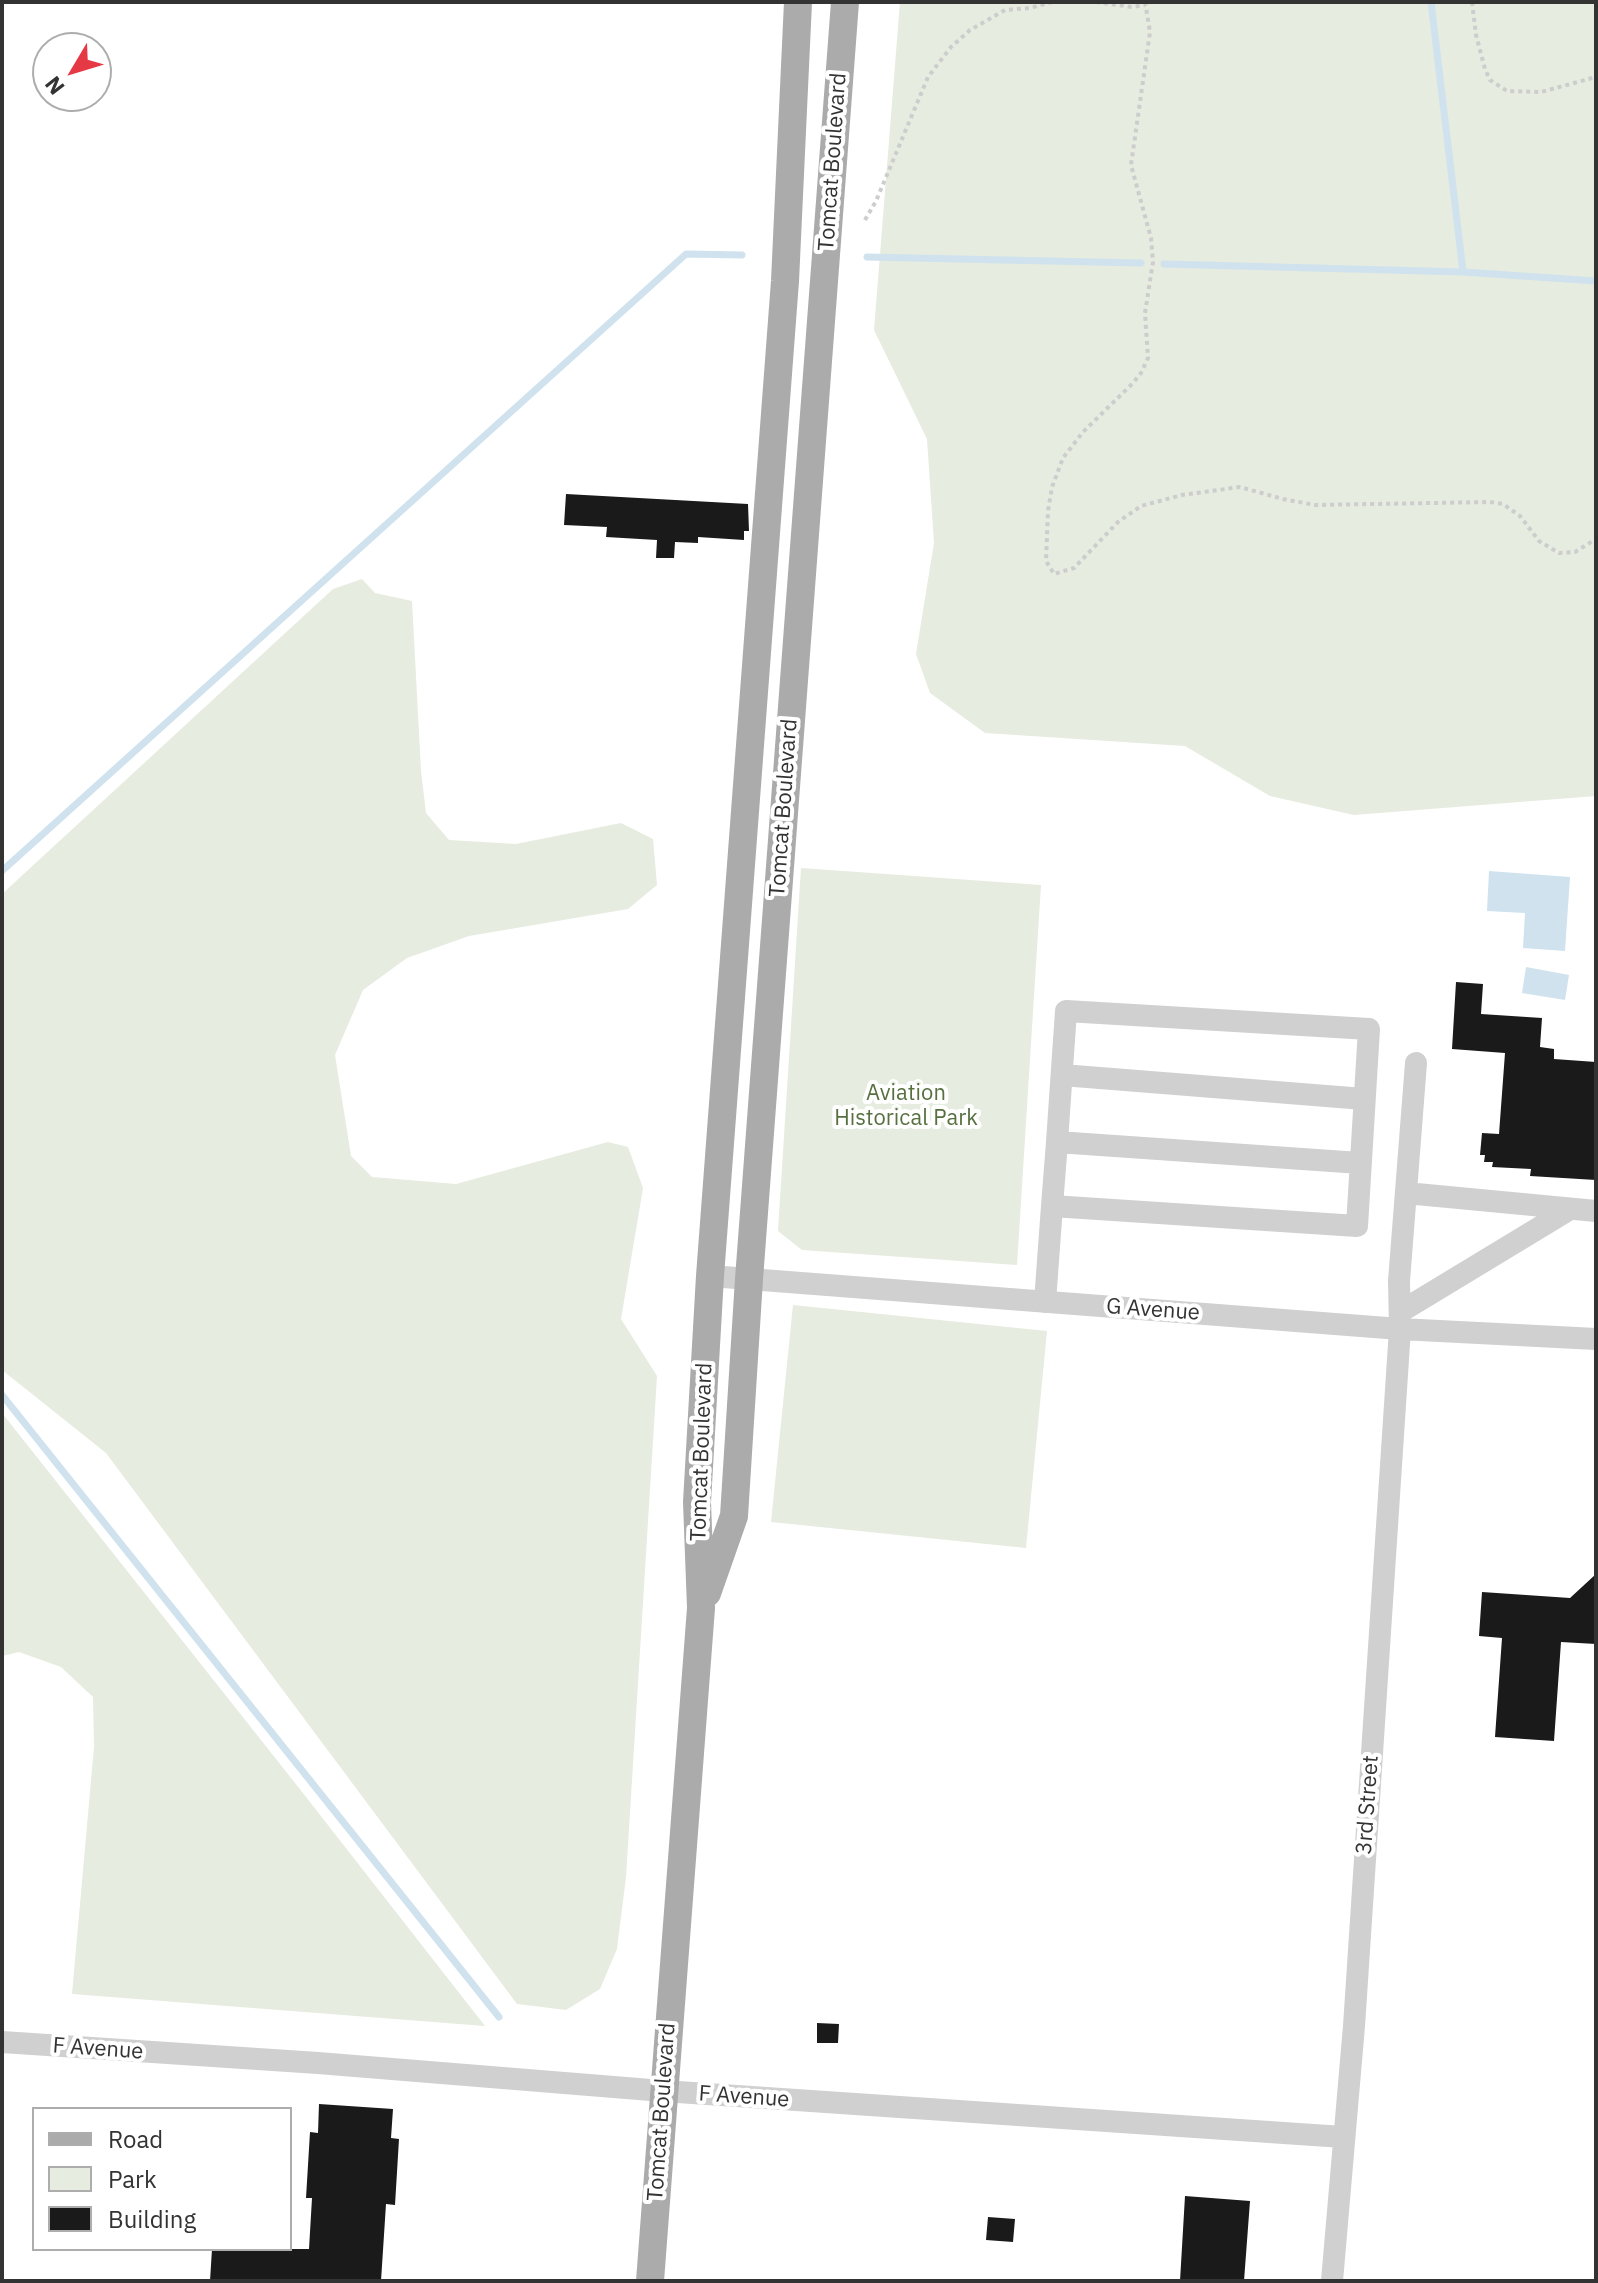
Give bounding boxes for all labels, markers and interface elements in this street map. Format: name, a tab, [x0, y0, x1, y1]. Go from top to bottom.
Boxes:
north arrow	[32, 32, 112, 112]
text: N	[38, 71, 71, 101]
street label: Tomcat Boulevard	[814, 72, 852, 252]
street label: Tomcat Boulevard	[765, 718, 803, 898]
park label: Aviation Historical Park	[834, 1081, 978, 1132]
street label: G Avenue	[1105, 1294, 1201, 1326]
street label: Tomcat Boulevard	[686, 1362, 718, 1542]
street label: 3rd Street	[1351, 1754, 1385, 1856]
street label: Tomcat Boulevard	[643, 2022, 681, 2202]
street label: F Avenue	[52, 2033, 144, 2065]
street label: F Avenue	[698, 2081, 790, 2113]
legend	[32, 2107, 292, 2251]
text: Road	[108, 2123, 163, 2155]
text: Park	[108, 2163, 157, 2195]
text: Building	[108, 2203, 196, 2235]

